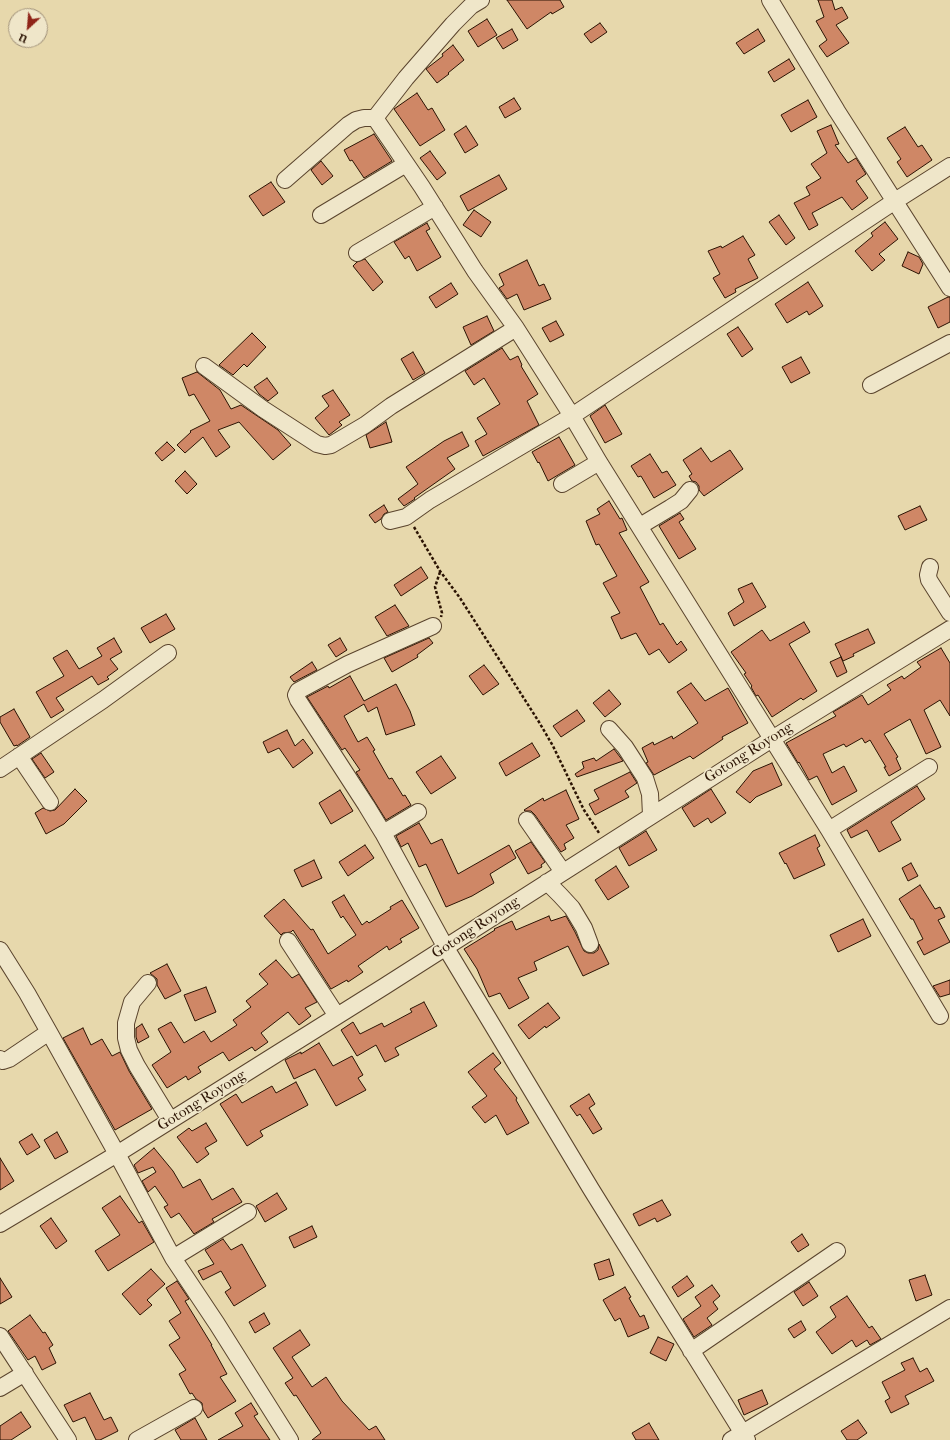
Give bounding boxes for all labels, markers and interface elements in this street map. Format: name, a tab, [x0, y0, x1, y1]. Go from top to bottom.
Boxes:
north arrow	[8, 8, 48, 48]
text: U	[16, 31, 30, 46]
street label: Gotong Royong	[702, 719, 796, 787]
street label: Gotong Royong	[429, 893, 523, 963]
street label: Gotong Royong	[155, 1067, 249, 1135]

